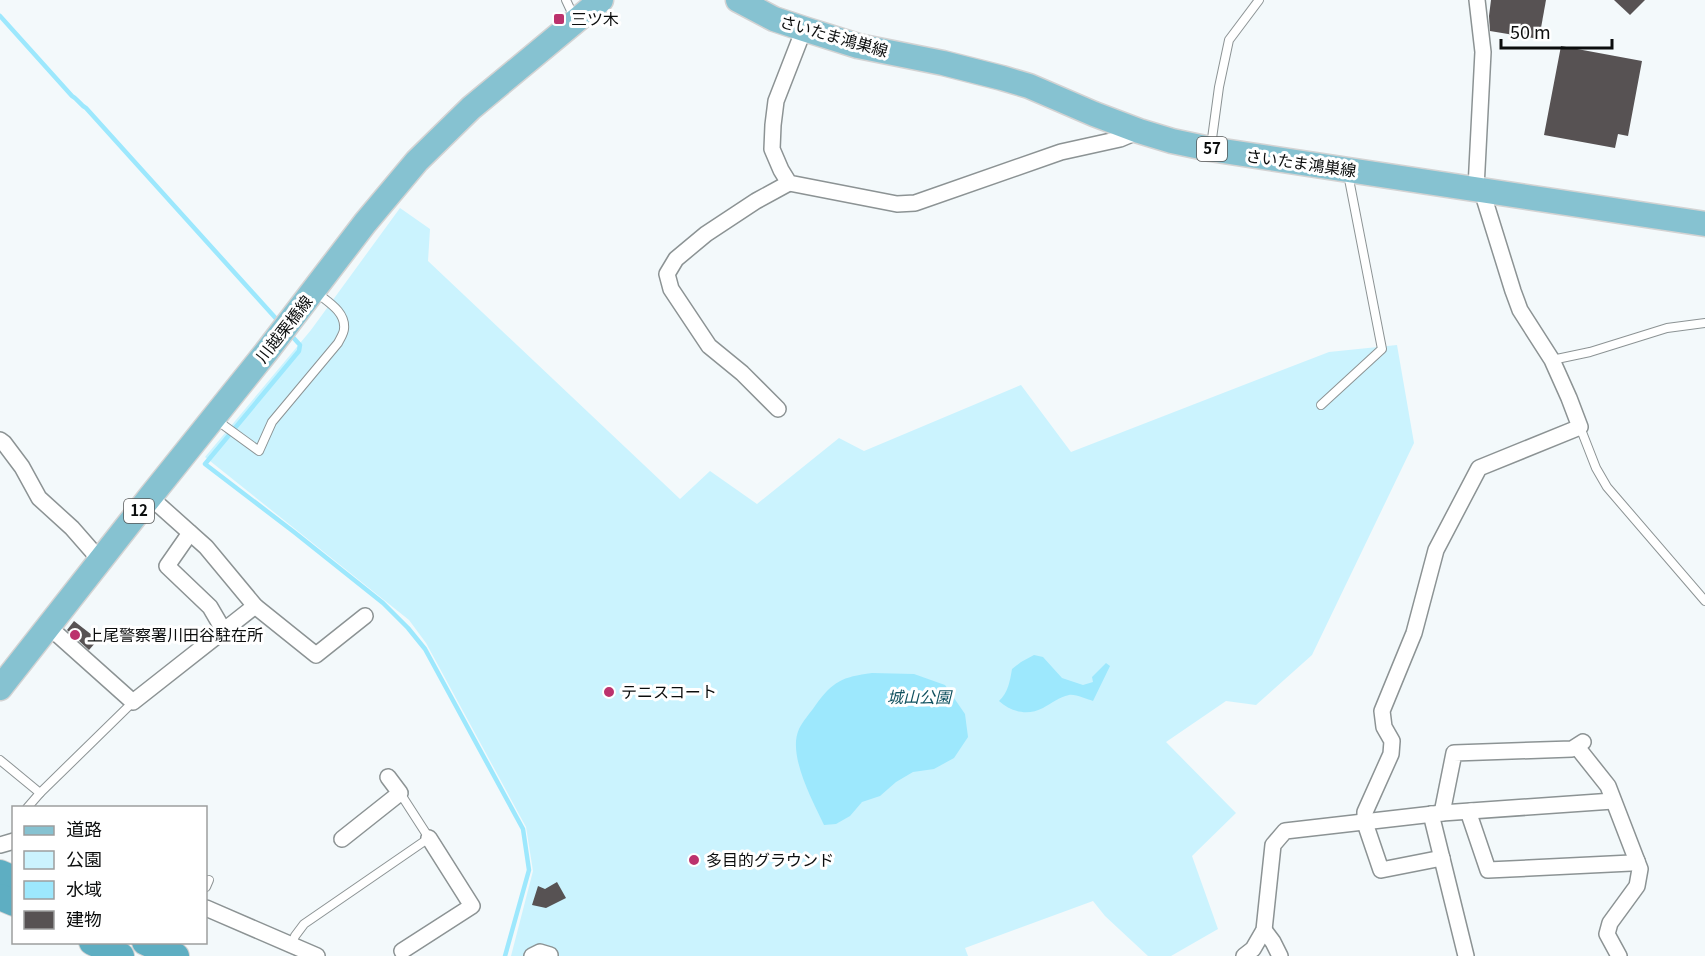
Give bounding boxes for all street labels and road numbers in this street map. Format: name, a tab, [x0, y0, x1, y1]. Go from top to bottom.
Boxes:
street label: さいたま鴻巣線	[777, 8, 891, 62]
road number: 57	[1197, 137, 1227, 161]
street label: さいたま鴻巣線	[1244, 142, 1358, 182]
street label: 川越栗橋線	[249, 289, 317, 367]
road number: 12	[124, 499, 154, 523]

